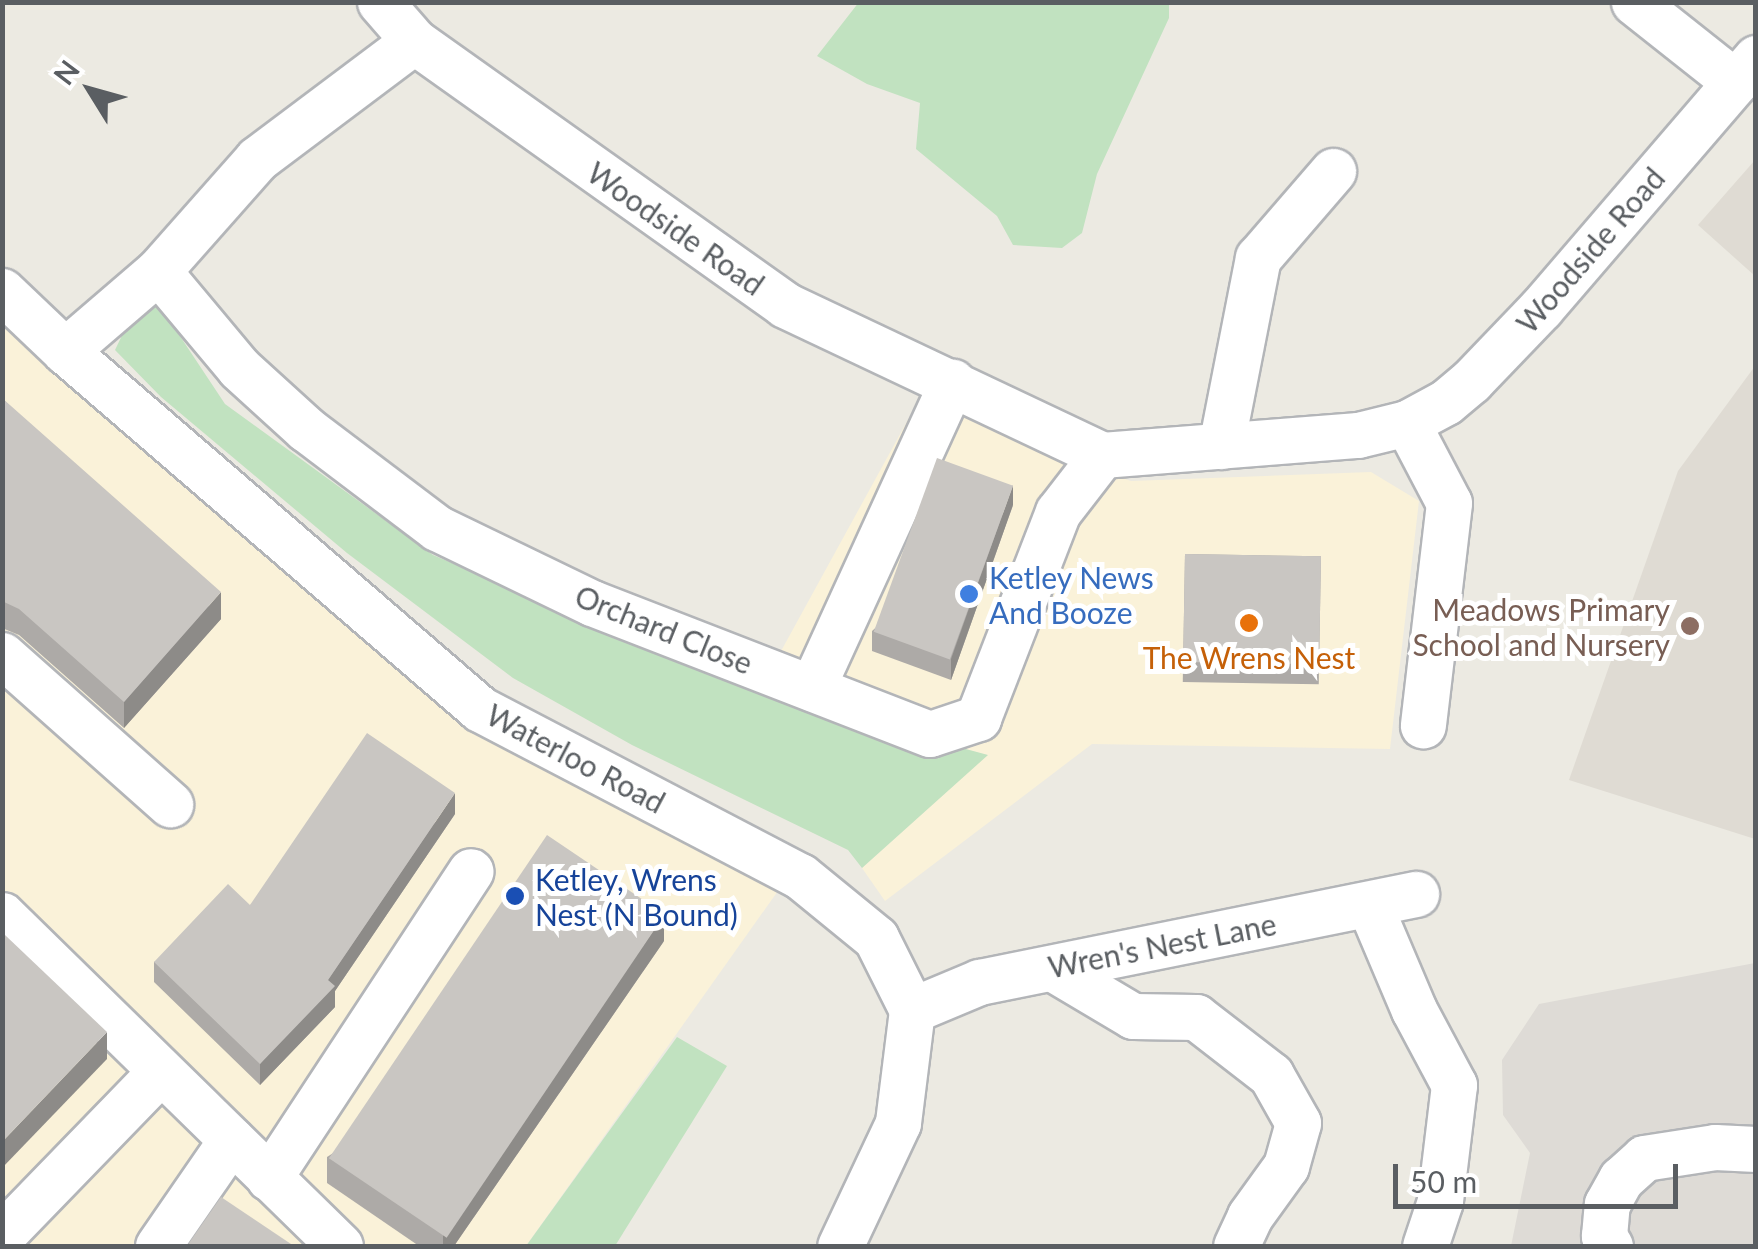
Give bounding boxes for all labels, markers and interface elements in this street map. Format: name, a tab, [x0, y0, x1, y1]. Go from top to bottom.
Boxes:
north arrow	[40, 40, 140, 140]
text: N	[46, 53, 86, 91]
street label: Woodside Road	[581, 154, 771, 302]
street label: Woodside Road	[1508, 160, 1672, 340]
place label: Ketley News And Booze	[989, 559, 1154, 630]
street label: Orchard Close	[570, 577, 758, 681]
marker: Ketley News And Booze	[958, 583, 980, 605]
place label: Meadows Primary School and Nursery	[1412, 591, 1670, 662]
marker: The Wrens Nest	[1238, 612, 1260, 634]
marker: Meadows Primary School and Nursery	[1679, 615, 1701, 637]
place label: The Wrens Nest	[1142, 639, 1356, 675]
street label: Waterloo Road	[481, 696, 671, 820]
place label: Ketley, Wrens Nest (N Bound)	[535, 861, 738, 932]
marker: Ketley, Wrens Nest (N Bound)	[504, 885, 526, 907]
street label: Wren's Nest Lane	[1045, 905, 1279, 985]
scale bar	[1398, 1144, 1683, 1206]
text: 50 m	[1410, 1163, 1477, 1199]

